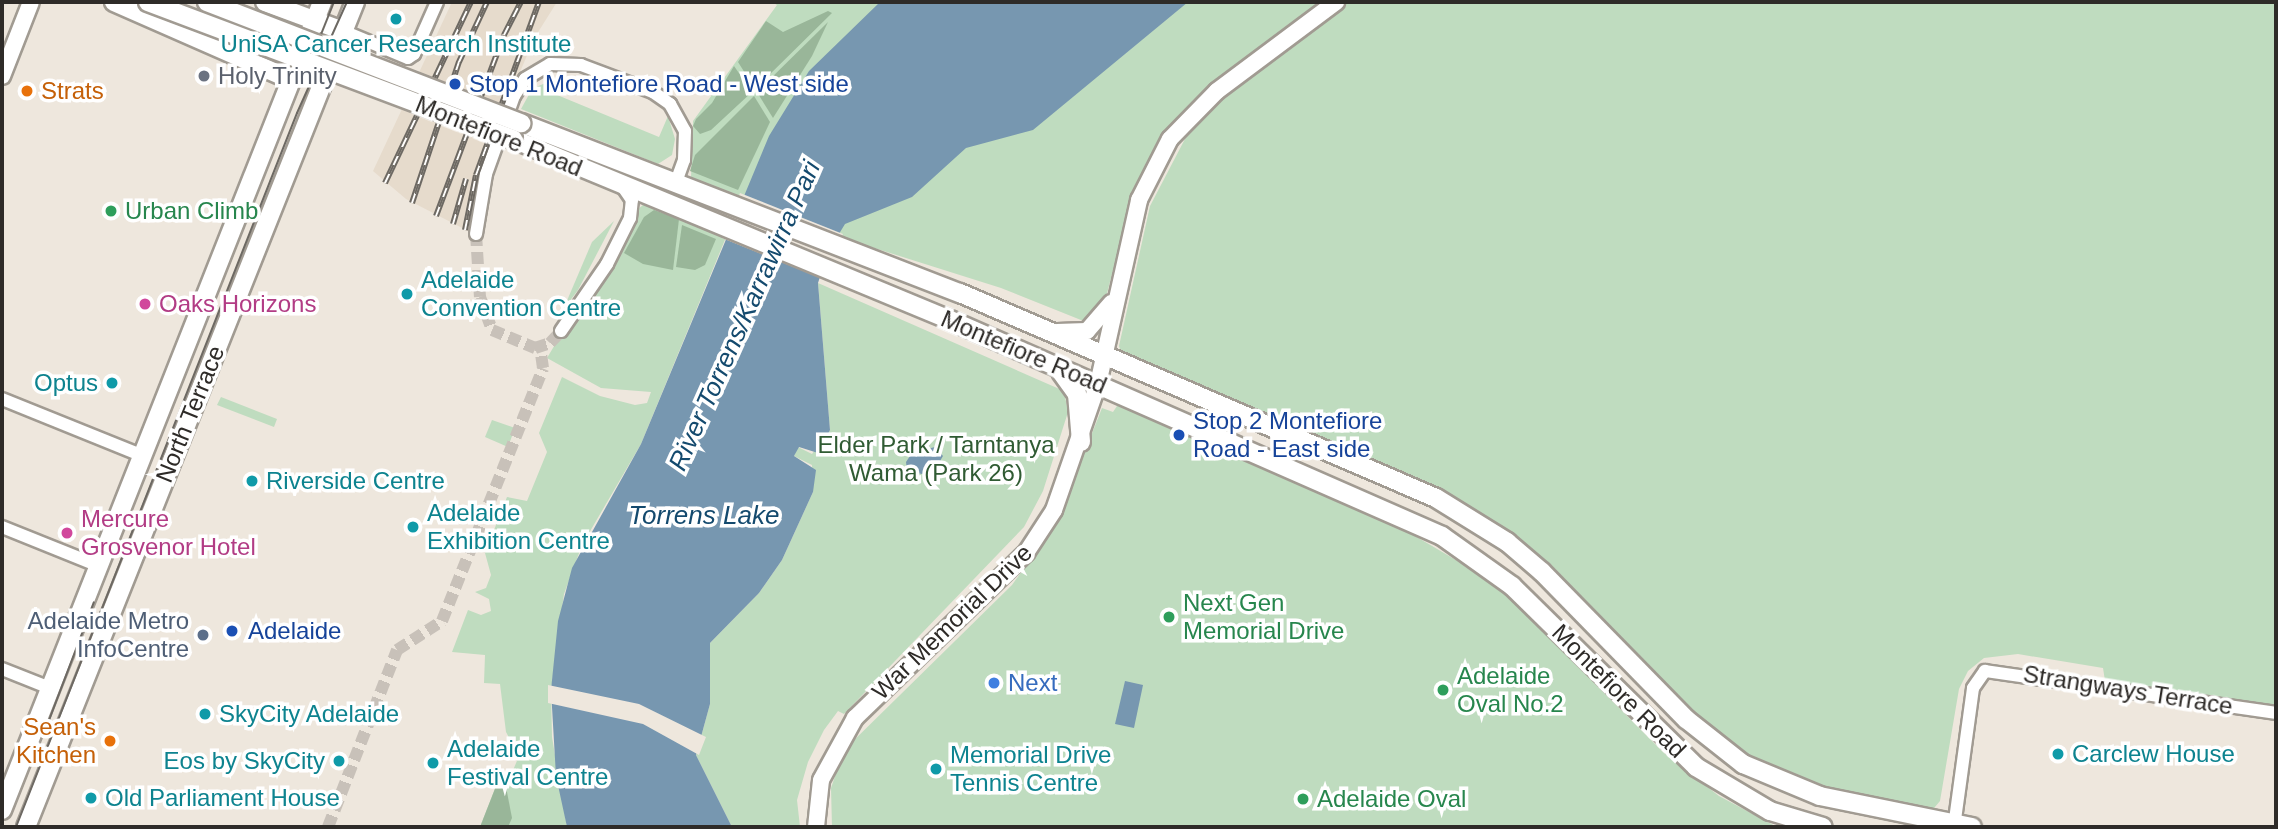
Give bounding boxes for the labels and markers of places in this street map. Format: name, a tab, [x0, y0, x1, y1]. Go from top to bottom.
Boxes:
marker: UniSA Cancer Research Institute	[388, 11, 404, 27]
place label: UniSA Cancer Research Institute	[220, 30, 572, 58]
place label: Holy Trinity	[218, 62, 337, 90]
marker: Holy Trinity	[196, 68, 212, 84]
place label: Stop 1 Montefiore Road - West side	[469, 70, 849, 98]
marker: Stop 1 Montefiore Road - West side	[447, 76, 463, 92]
place label: Strats	[41, 77, 104, 105]
marker: Strats	[19, 83, 35, 99]
place label: Urban Climb	[125, 197, 258, 225]
marker: Urban Climb	[103, 203, 119, 219]
place label: Adelaide Convention Centre	[421, 266, 621, 322]
marker: Adelaide Convention Centre	[399, 286, 415, 302]
place label: Oaks Horizons	[159, 290, 316, 318]
marker: Oaks Horizons	[137, 296, 153, 312]
place label: Optus	[34, 369, 98, 397]
marker: Optus	[104, 375, 120, 391]
place label: Stop 2 Montefiore Road - East side	[1193, 407, 1382, 463]
marker: Stop 2 Montefiore Road - East side	[1171, 427, 1187, 443]
place label: Riverside Centre	[266, 467, 445, 495]
marker: Riverside Centre	[244, 473, 260, 489]
place label: Adelaide Exhibition Centre	[427, 499, 610, 555]
place label: Mercure Grosvenor Hotel	[81, 505, 256, 561]
marker: Adelaide Exhibition Centre	[405, 519, 421, 535]
marker: Mercure Grosvenor Hotel	[59, 525, 75, 541]
place label: Next Gen Memorial Drive	[1183, 589, 1344, 645]
place label: Adelaide Metro InfoCentre	[28, 607, 189, 663]
marker: Next Gen Memorial Drive	[1161, 609, 1177, 625]
place label: Adelaide	[248, 617, 341, 645]
marker: Adelaide	[222, 621, 242, 641]
marker: Adelaide Metro InfoCentre	[195, 627, 211, 643]
place label: Adelaide Oval No.2	[1457, 662, 1564, 718]
place label: Next	[1008, 669, 1057, 697]
marker: Next	[986, 675, 1002, 691]
marker: Adelaide Oval No.2	[1435, 682, 1451, 698]
place label: SkyCity Adelaide	[219, 700, 400, 728]
marker: SkyCity Adelaide	[197, 706, 213, 722]
place label: Sean's Kitchen	[16, 713, 96, 769]
marker: Sean's Kitchen	[102, 733, 118, 749]
place label: Adelaide Festival Centre	[447, 735, 608, 791]
place label: Carclew House	[2072, 740, 2235, 768]
place label: Memorial Drive Tennis Centre	[950, 741, 1111, 797]
marker: Carclew House	[2050, 746, 2066, 762]
place label: Eos by SkyCity	[164, 747, 325, 775]
marker: Eos by SkyCity	[331, 753, 347, 769]
marker: Adelaide Festival Centre	[425, 755, 441, 771]
marker: Memorial Drive Tennis Centre	[928, 761, 944, 777]
place label: Old Parliament House	[105, 784, 340, 812]
place label: Adelaide Oval	[1317, 785, 1466, 813]
marker: Old Parliament House	[83, 790, 99, 806]
marker: Adelaide Oval	[1295, 791, 1311, 807]

